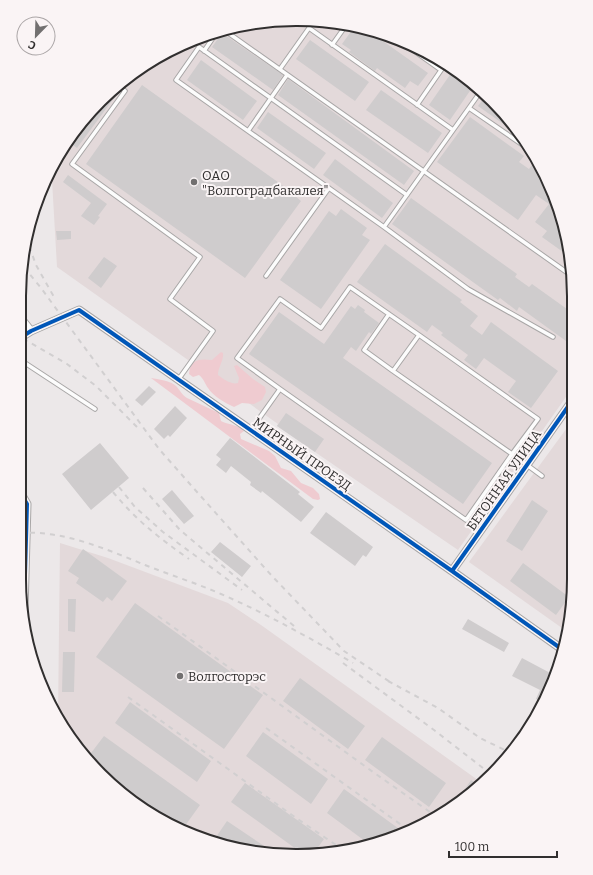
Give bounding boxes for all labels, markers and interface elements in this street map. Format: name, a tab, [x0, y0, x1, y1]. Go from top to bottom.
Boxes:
north arrow	[16, 16, 56, 56]
text: С	[27, 37, 38, 52]
place label: ОАО "Волгоградбакалея"	[202, 168, 329, 198]
marker: ОАО "Волгоградбакалея"	[189, 177, 199, 187]
street label: МИРНЫЙ ПРОЕЗД	[250, 414, 354, 494]
street label: БЕТОННАЯ УЛИЦА	[464, 426, 545, 533]
place label: Волгосторэс	[188, 669, 266, 684]
marker: Волгосторэс	[175, 671, 185, 681]
scale bar	[449, 833, 557, 859]
text: 100 m	[455, 840, 490, 854]

